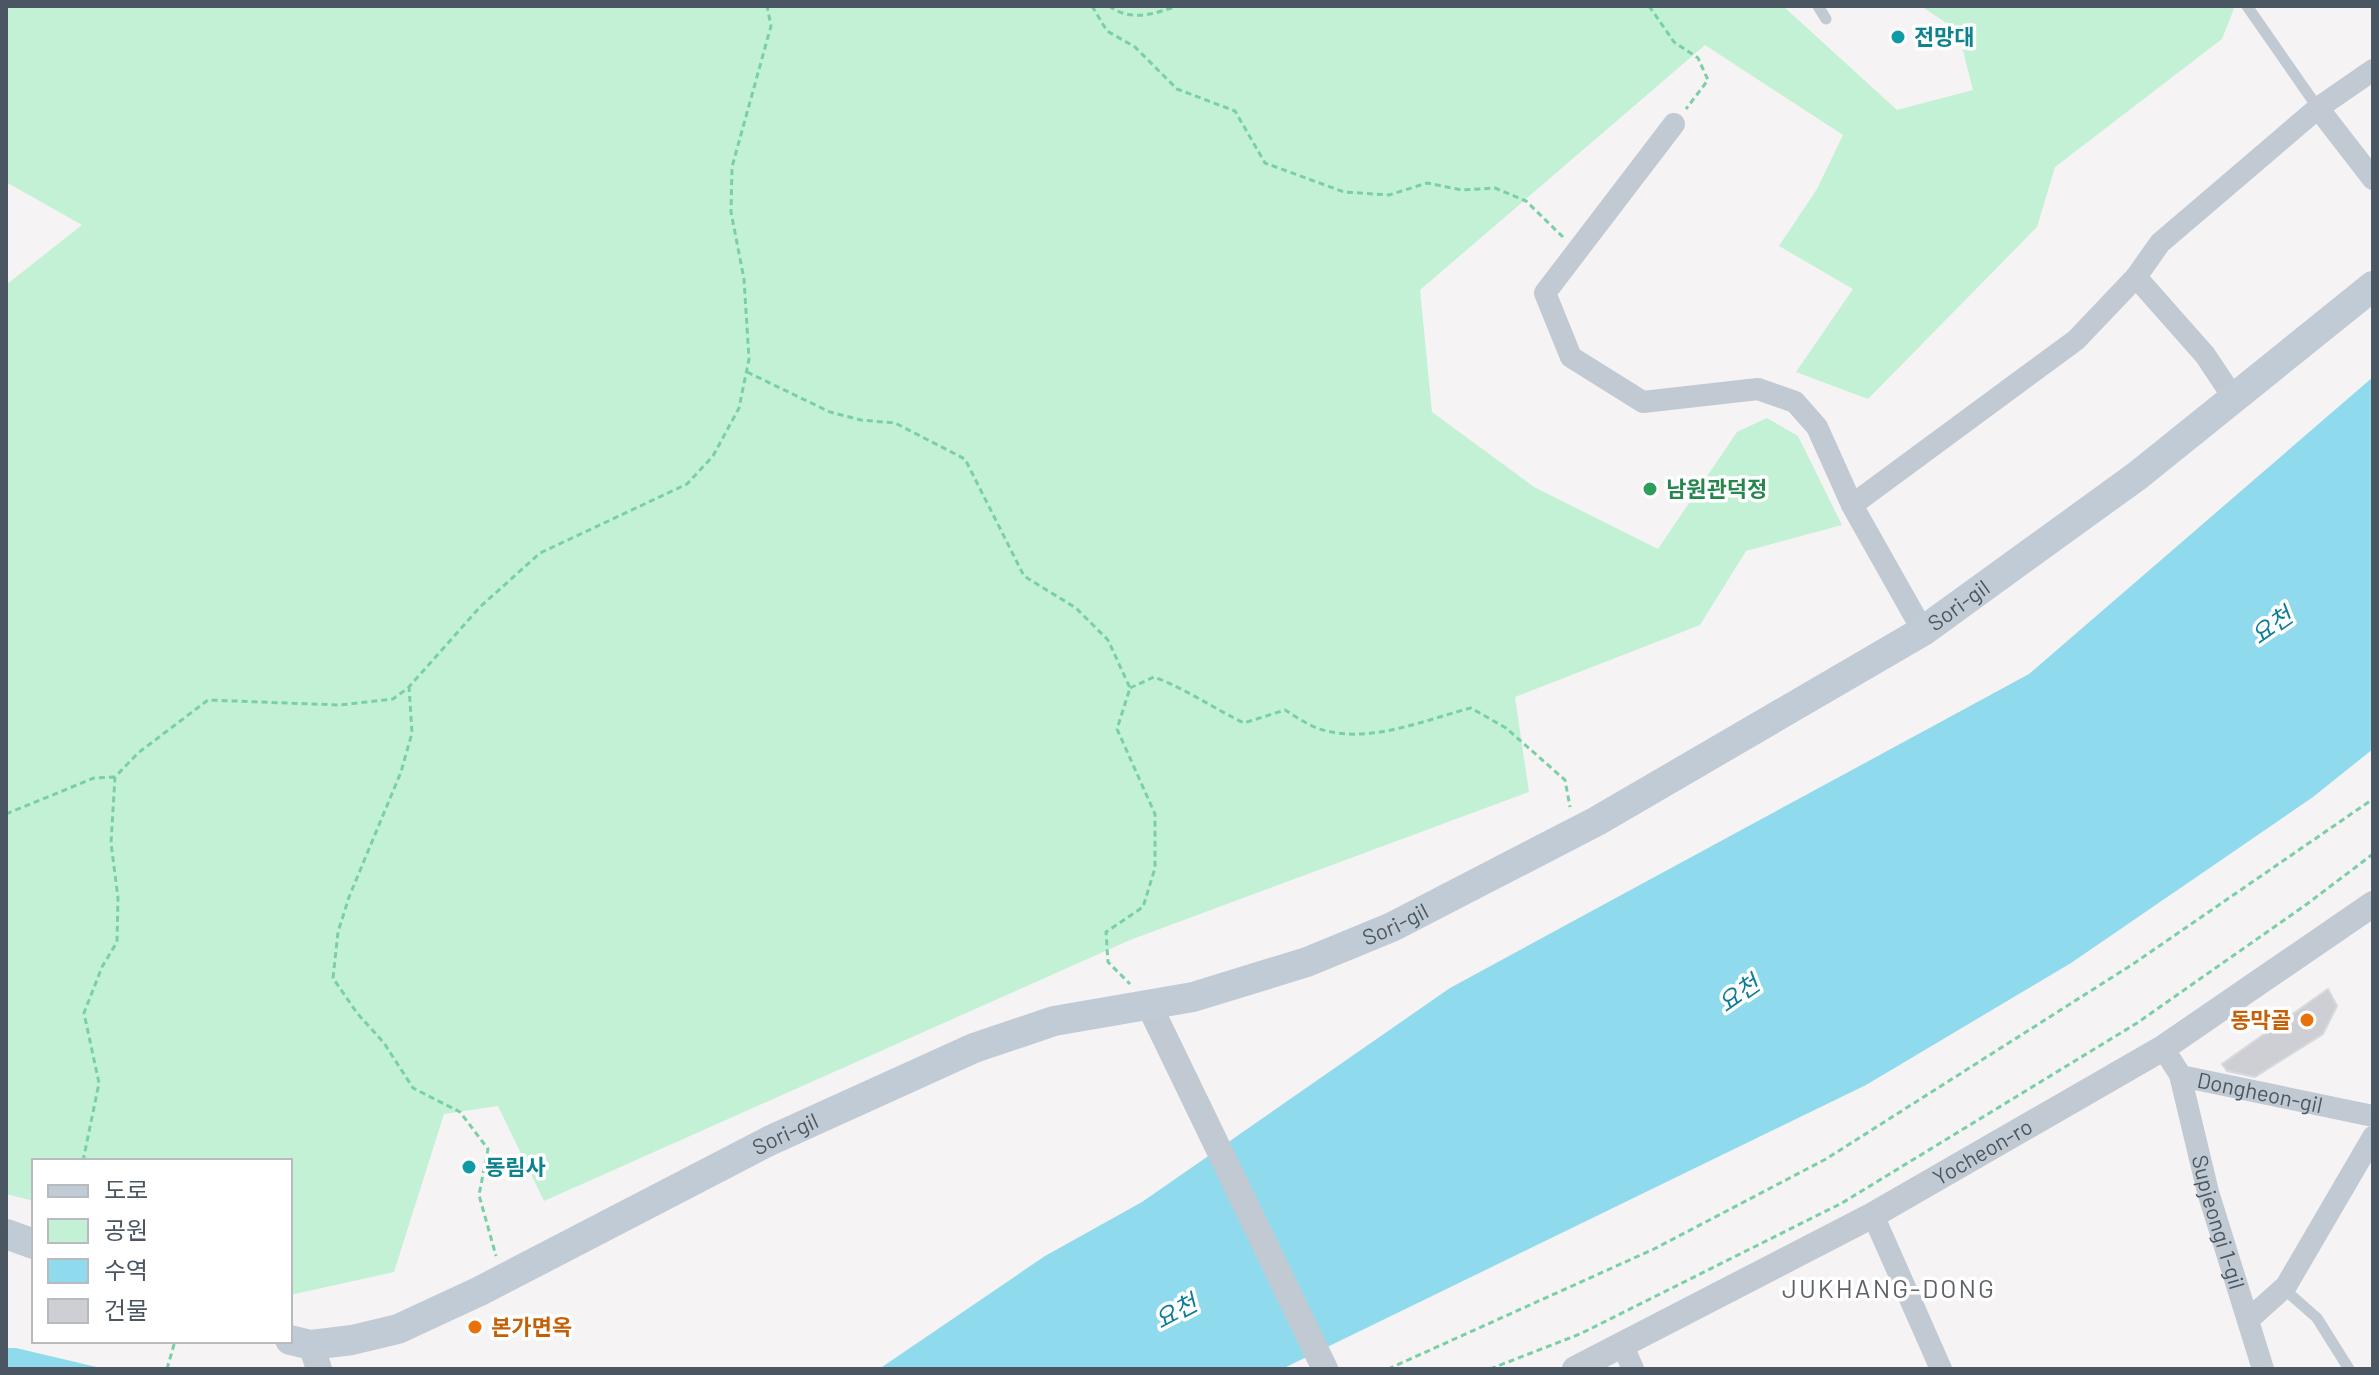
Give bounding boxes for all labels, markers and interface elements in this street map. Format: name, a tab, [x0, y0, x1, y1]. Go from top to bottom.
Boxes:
place label: 전망대	[1914, 23, 1975, 49]
marker: 전망대	[1889, 28, 1907, 46]
place label: 남원관덕정	[1666, 475, 1767, 501]
marker: 남원관덕정	[1641, 480, 1659, 498]
street label: Sori-gil	[1922, 573, 1994, 635]
water label: 요천	[2245, 599, 2300, 649]
street label: Sori-gil	[1358, 897, 1432, 950]
water label: 요천	[1712, 967, 1767, 1017]
place label: 동막골	[2230, 1006, 2291, 1032]
marker: 동막골	[2298, 1011, 2316, 1029]
street label: Dongheon-gil	[2195, 1066, 2325, 1117]
street label: Sori-gil	[747, 1107, 822, 1159]
street label: Yocheon-ro	[1928, 1112, 2036, 1190]
street label: Supjeongi 1-gil	[2188, 1152, 2251, 1292]
place label: 동림사	[485, 1153, 546, 1179]
marker: 동림사	[460, 1158, 478, 1176]
legend	[32, 1159, 292, 1343]
text: 도로	[104, 1175, 148, 1204]
text: 공원	[104, 1215, 148, 1244]
text: 수역	[104, 1255, 148, 1284]
district label: JUKHANG-DONG	[1782, 1272, 1996, 1303]
water label: 요천	[1149, 1286, 1204, 1334]
text: 건물	[104, 1295, 148, 1324]
place label: 본가면옥	[491, 1313, 572, 1339]
marker: 본가면옥	[466, 1318, 484, 1336]

